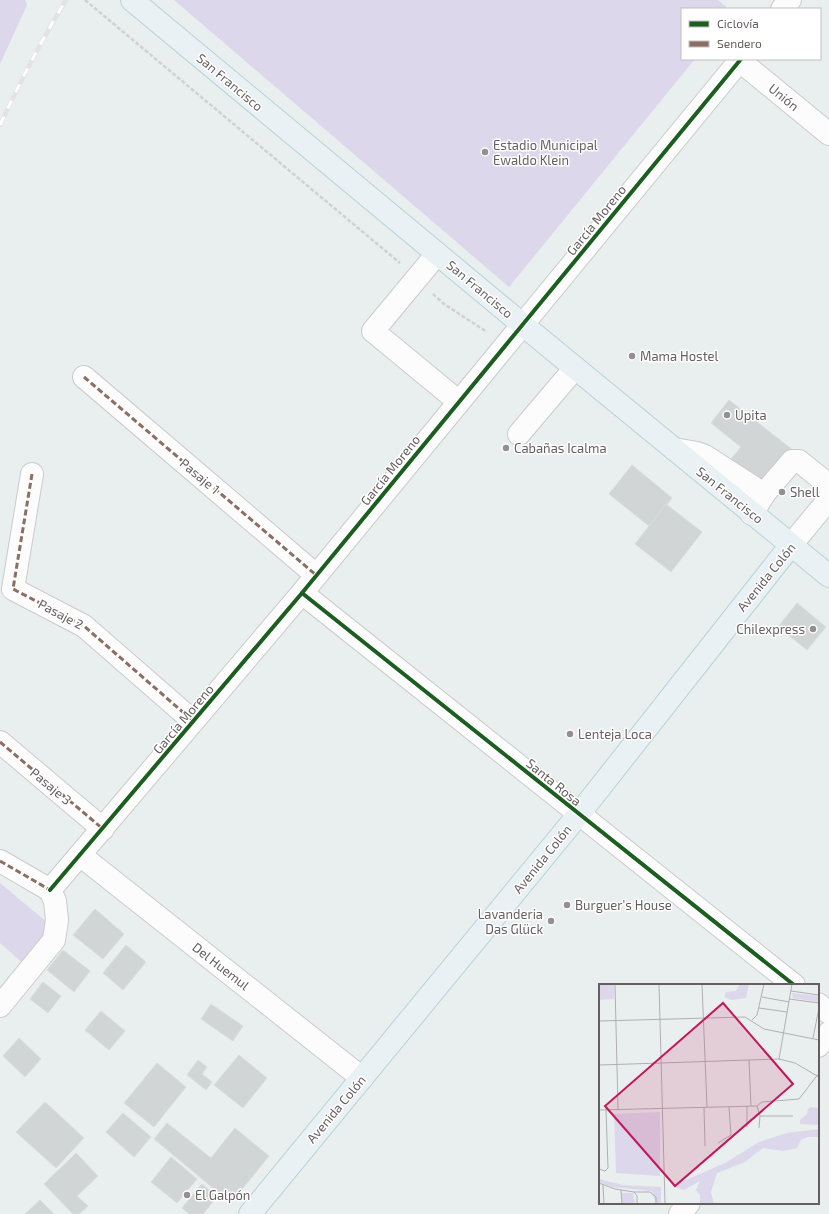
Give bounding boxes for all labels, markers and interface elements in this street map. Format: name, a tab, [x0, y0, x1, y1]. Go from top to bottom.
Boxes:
legend	[681, 8, 821, 60]
text: Ciclovía	[717, 16, 759, 30]
text: Sendero	[717, 36, 762, 50]
street label: San Francisco	[194, 50, 266, 114]
street label: Unión	[766, 80, 802, 114]
place label: Estadio Municipal Ewaldo Klein	[493, 137, 598, 168]
marker: Estadio Municipal Ewaldo Klein	[480, 147, 490, 157]
street label: García Moreno	[563, 182, 629, 258]
street label: San Francisco	[444, 257, 516, 321]
place label: Mama Hostel	[640, 348, 719, 364]
marker: Mama Hostel	[627, 351, 637, 361]
place label: Upita	[735, 407, 767, 423]
marker: Upita	[722, 410, 732, 420]
street label: García Moreno	[357, 432, 423, 508]
place label: Cabañas Icalma	[514, 440, 607, 456]
marker: Cabañas Icalma	[501, 443, 511, 453]
street label: Pasaje 1	[177, 455, 223, 497]
street label: San Francisco	[693, 463, 767, 527]
place label: Shell	[790, 484, 820, 500]
marker: Shell	[777, 487, 787, 497]
street label: Avenida Colón	[734, 540, 798, 614]
street label: Pasaje 2	[36, 595, 86, 633]
place label: Chilexpress	[736, 621, 805, 637]
marker: Chilexpress	[808, 624, 818, 634]
street label: García Moreno	[149, 681, 217, 757]
place label: Lenteja Loca	[578, 726, 652, 742]
marker: Lenteja Loca	[565, 729, 575, 739]
street label: Santa Rosa	[523, 755, 585, 809]
street label: Pasaje 3	[27, 764, 75, 808]
street label: Avenida Colón	[510, 822, 574, 896]
place label: Burguer's House	[575, 897, 672, 913]
marker: Burguer's House	[562, 900, 572, 910]
place label: Lavanderia Das Glück	[478, 906, 543, 937]
marker: Lavanderia Das Glück	[546, 916, 556, 926]
street label: Del Huemul	[189, 939, 253, 993]
inset map	[599, 984, 819, 1204]
street label: Avenida Colón	[303, 1072, 369, 1146]
place label: El Galpón	[195, 1187, 250, 1203]
marker: El Galpón	[182, 1190, 192, 1200]

